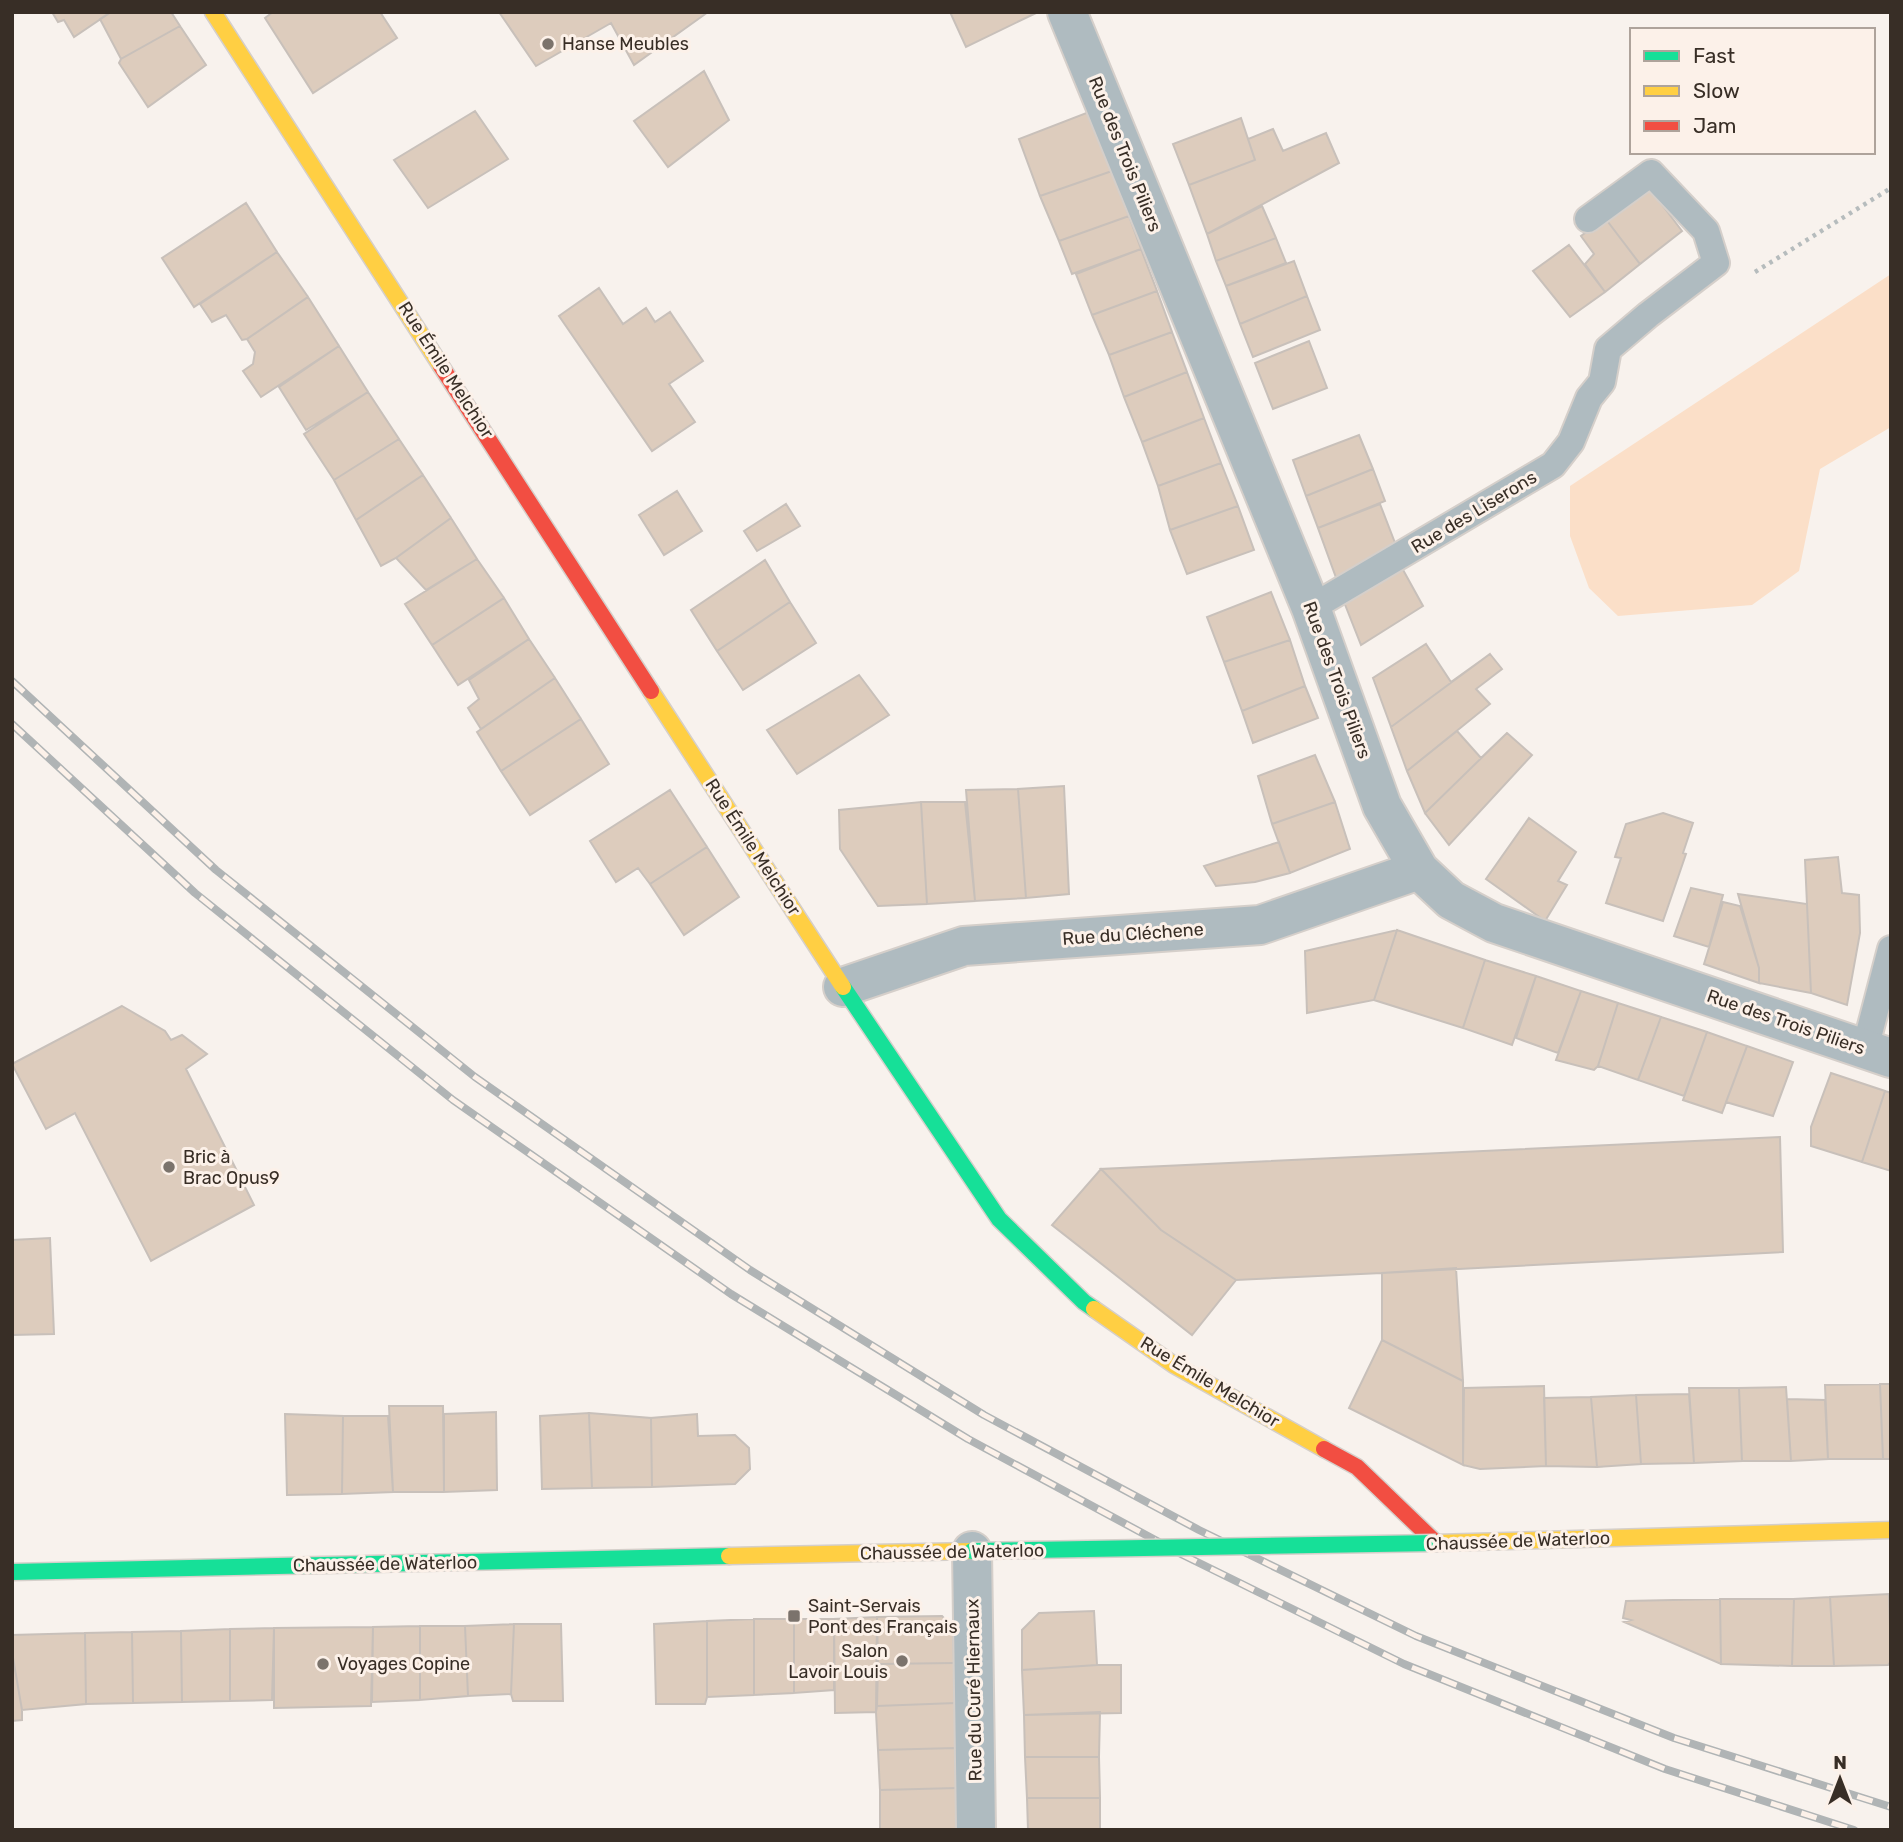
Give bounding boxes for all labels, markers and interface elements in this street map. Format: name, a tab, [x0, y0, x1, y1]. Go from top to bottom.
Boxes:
legend	[1630, 28, 1875, 154]
place label: Hanse Meubles	[562, 33, 689, 55]
marker: Hanse Meubles	[540, 36, 556, 52]
text: Fast	[1693, 43, 1735, 68]
street label: Rue des Trois Piliers	[1084, 73, 1166, 235]
text: Slow	[1693, 78, 1740, 103]
text: Jam	[1693, 113, 1737, 138]
street label: Rue Émile Melchior	[394, 298, 498, 443]
street label: Rue des Liserons	[1407, 466, 1541, 558]
street label: Rue des Trois Piliers	[1298, 598, 1376, 762]
street label: Rue Émile Melchior	[701, 775, 805, 920]
street label: Rue du Cléchene	[1062, 918, 1204, 950]
street label: Rue des Trois Piliers	[1704, 985, 1868, 1059]
place label: Bric à Brac Opus9	[183, 1146, 280, 1189]
marker: Bric à Brac Opus9	[161, 1159, 177, 1175]
street label: Rue Émile Melchior	[1136, 1332, 1284, 1432]
street label: Chaussée de Waterloo	[1425, 1527, 1611, 1555]
street label: Chaussée de Waterloo	[860, 1539, 1044, 1565]
street label: Chaussée de Waterloo	[293, 1551, 477, 1577]
place label: Saint-Servais Pont des Français	[808, 1595, 958, 1638]
street label: Rue du Curé Hiernaux	[961, 1598, 987, 1781]
marker: Saint-Servais Pont des Français	[786, 1608, 802, 1624]
place label: Salon Lavoir Louis	[788, 1640, 888, 1683]
place label: Voyages Copine	[337, 1653, 470, 1675]
marker: Salon Lavoir Louis	[894, 1653, 910, 1669]
marker: Voyages Copine	[315, 1656, 331, 1672]
north arrow	[1805, 1744, 1875, 1814]
text: N	[1833, 1751, 1847, 1774]

